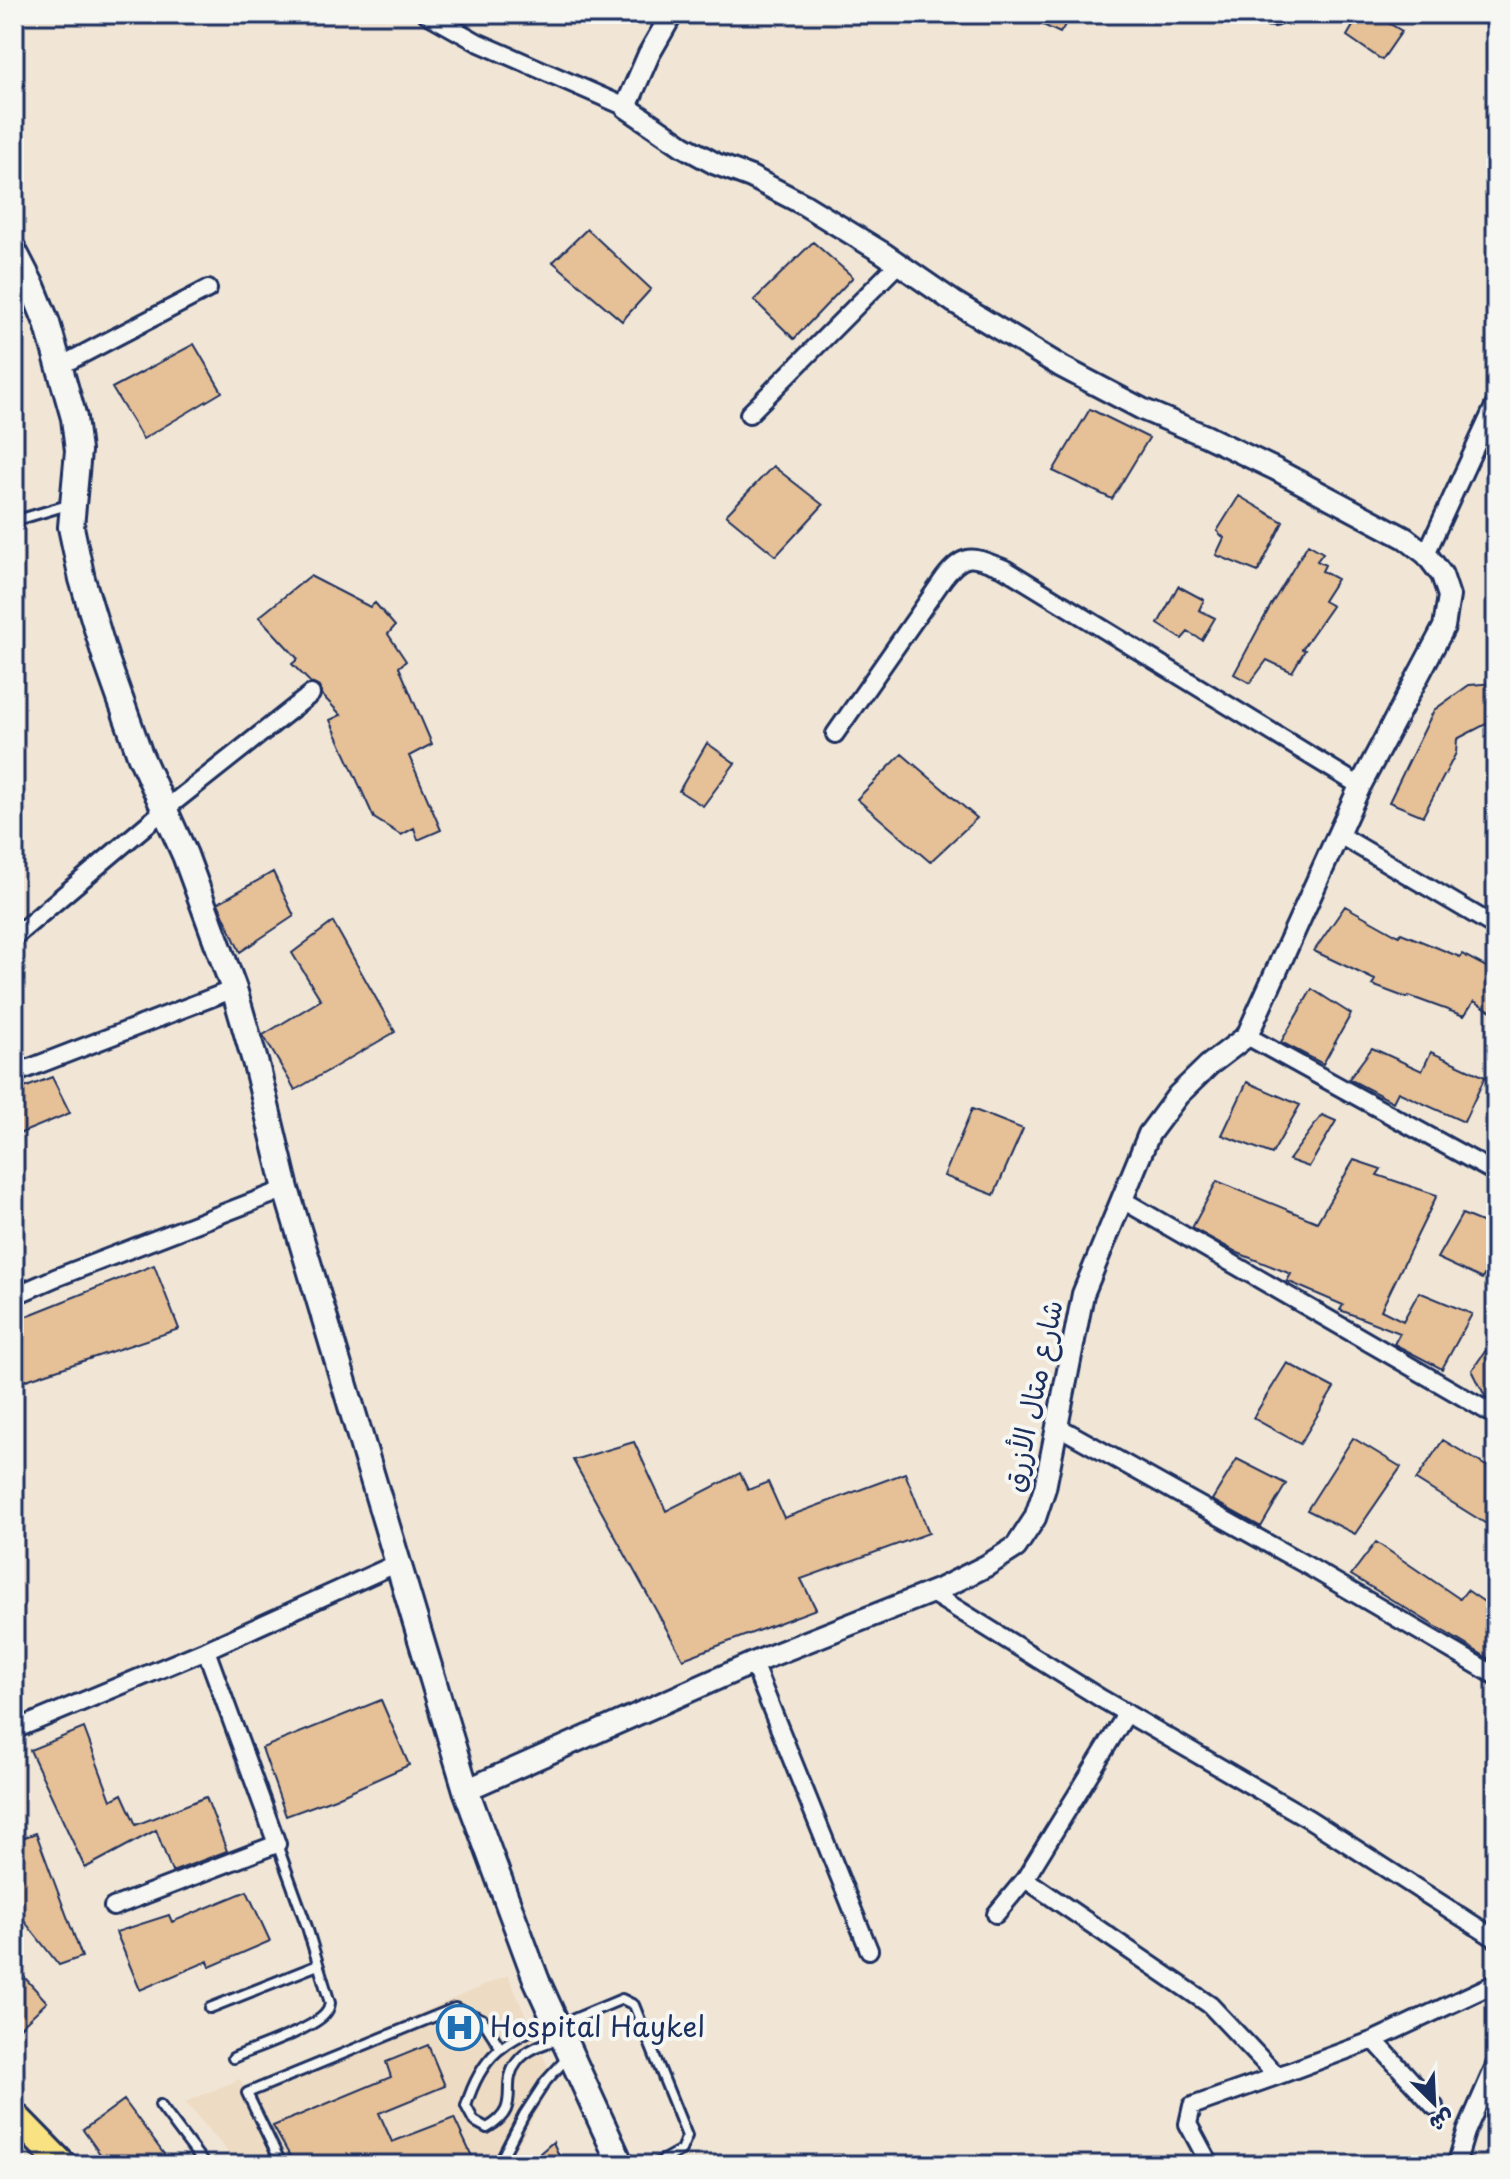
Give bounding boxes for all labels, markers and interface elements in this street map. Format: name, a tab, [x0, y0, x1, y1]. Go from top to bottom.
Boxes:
street label: شارع متال الأزرق	[990, 1296, 1073, 1496]
hospital icon: Hospital Haykel	[435, 2003, 483, 2051]
place label: Hospital Haykel	[490, 2004, 705, 2047]
north arrow	[1394, 2063, 1474, 2143]
text: ش	[1425, 2103, 1461, 2143]

